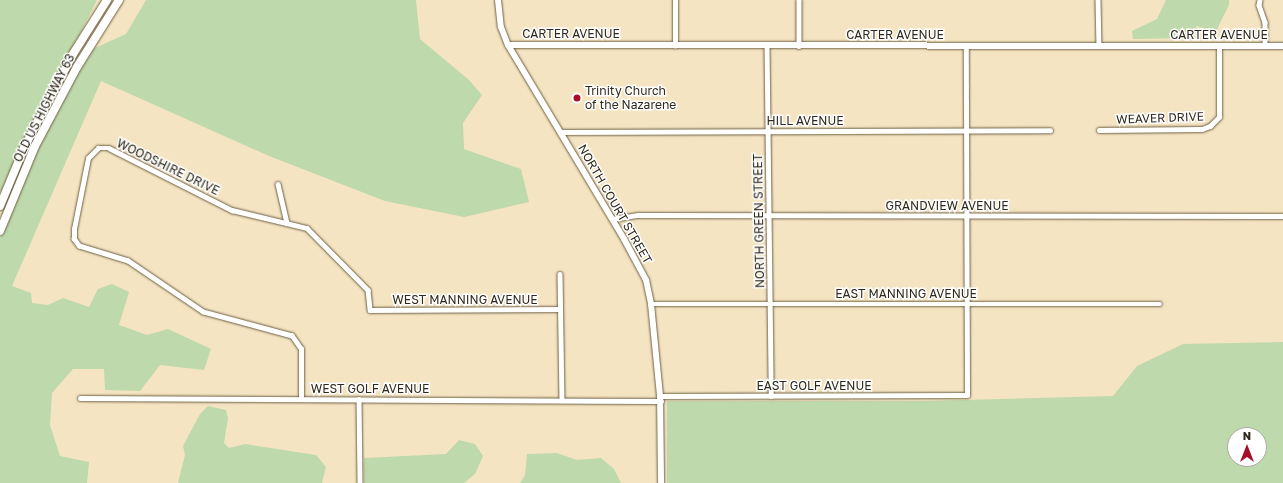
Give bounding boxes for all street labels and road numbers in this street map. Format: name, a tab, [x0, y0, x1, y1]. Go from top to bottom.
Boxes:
street label: CARTER AVENUE	[522, 27, 620, 41]
street label: CARTER AVENUE	[846, 28, 944, 42]
street label: CARTER AVENUE	[1170, 28, 1268, 42]
street label: OLD US HIGHWAY 63	[10, 51, 78, 165]
street label: WEAVER DRIVE	[1116, 109, 1204, 127]
street label: HILL AVENUE	[766, 114, 844, 128]
street label: WOODSHIRE DRIVE	[114, 136, 222, 198]
street label: NORTH COURT STREET	[575, 142, 655, 266]
street label: NORTH GREEN STREET	[751, 154, 767, 288]
street label: GRANDVIEW AVENUE	[885, 199, 1009, 213]
street label: EAST MANNING AVENUE	[835, 287, 977, 301]
street label: WEST MANNING AVENUE	[392, 293, 538, 307]
street label: EAST GOLF AVENUE	[756, 379, 872, 393]
street label: WEST GOLF AVENUE	[311, 382, 429, 396]

